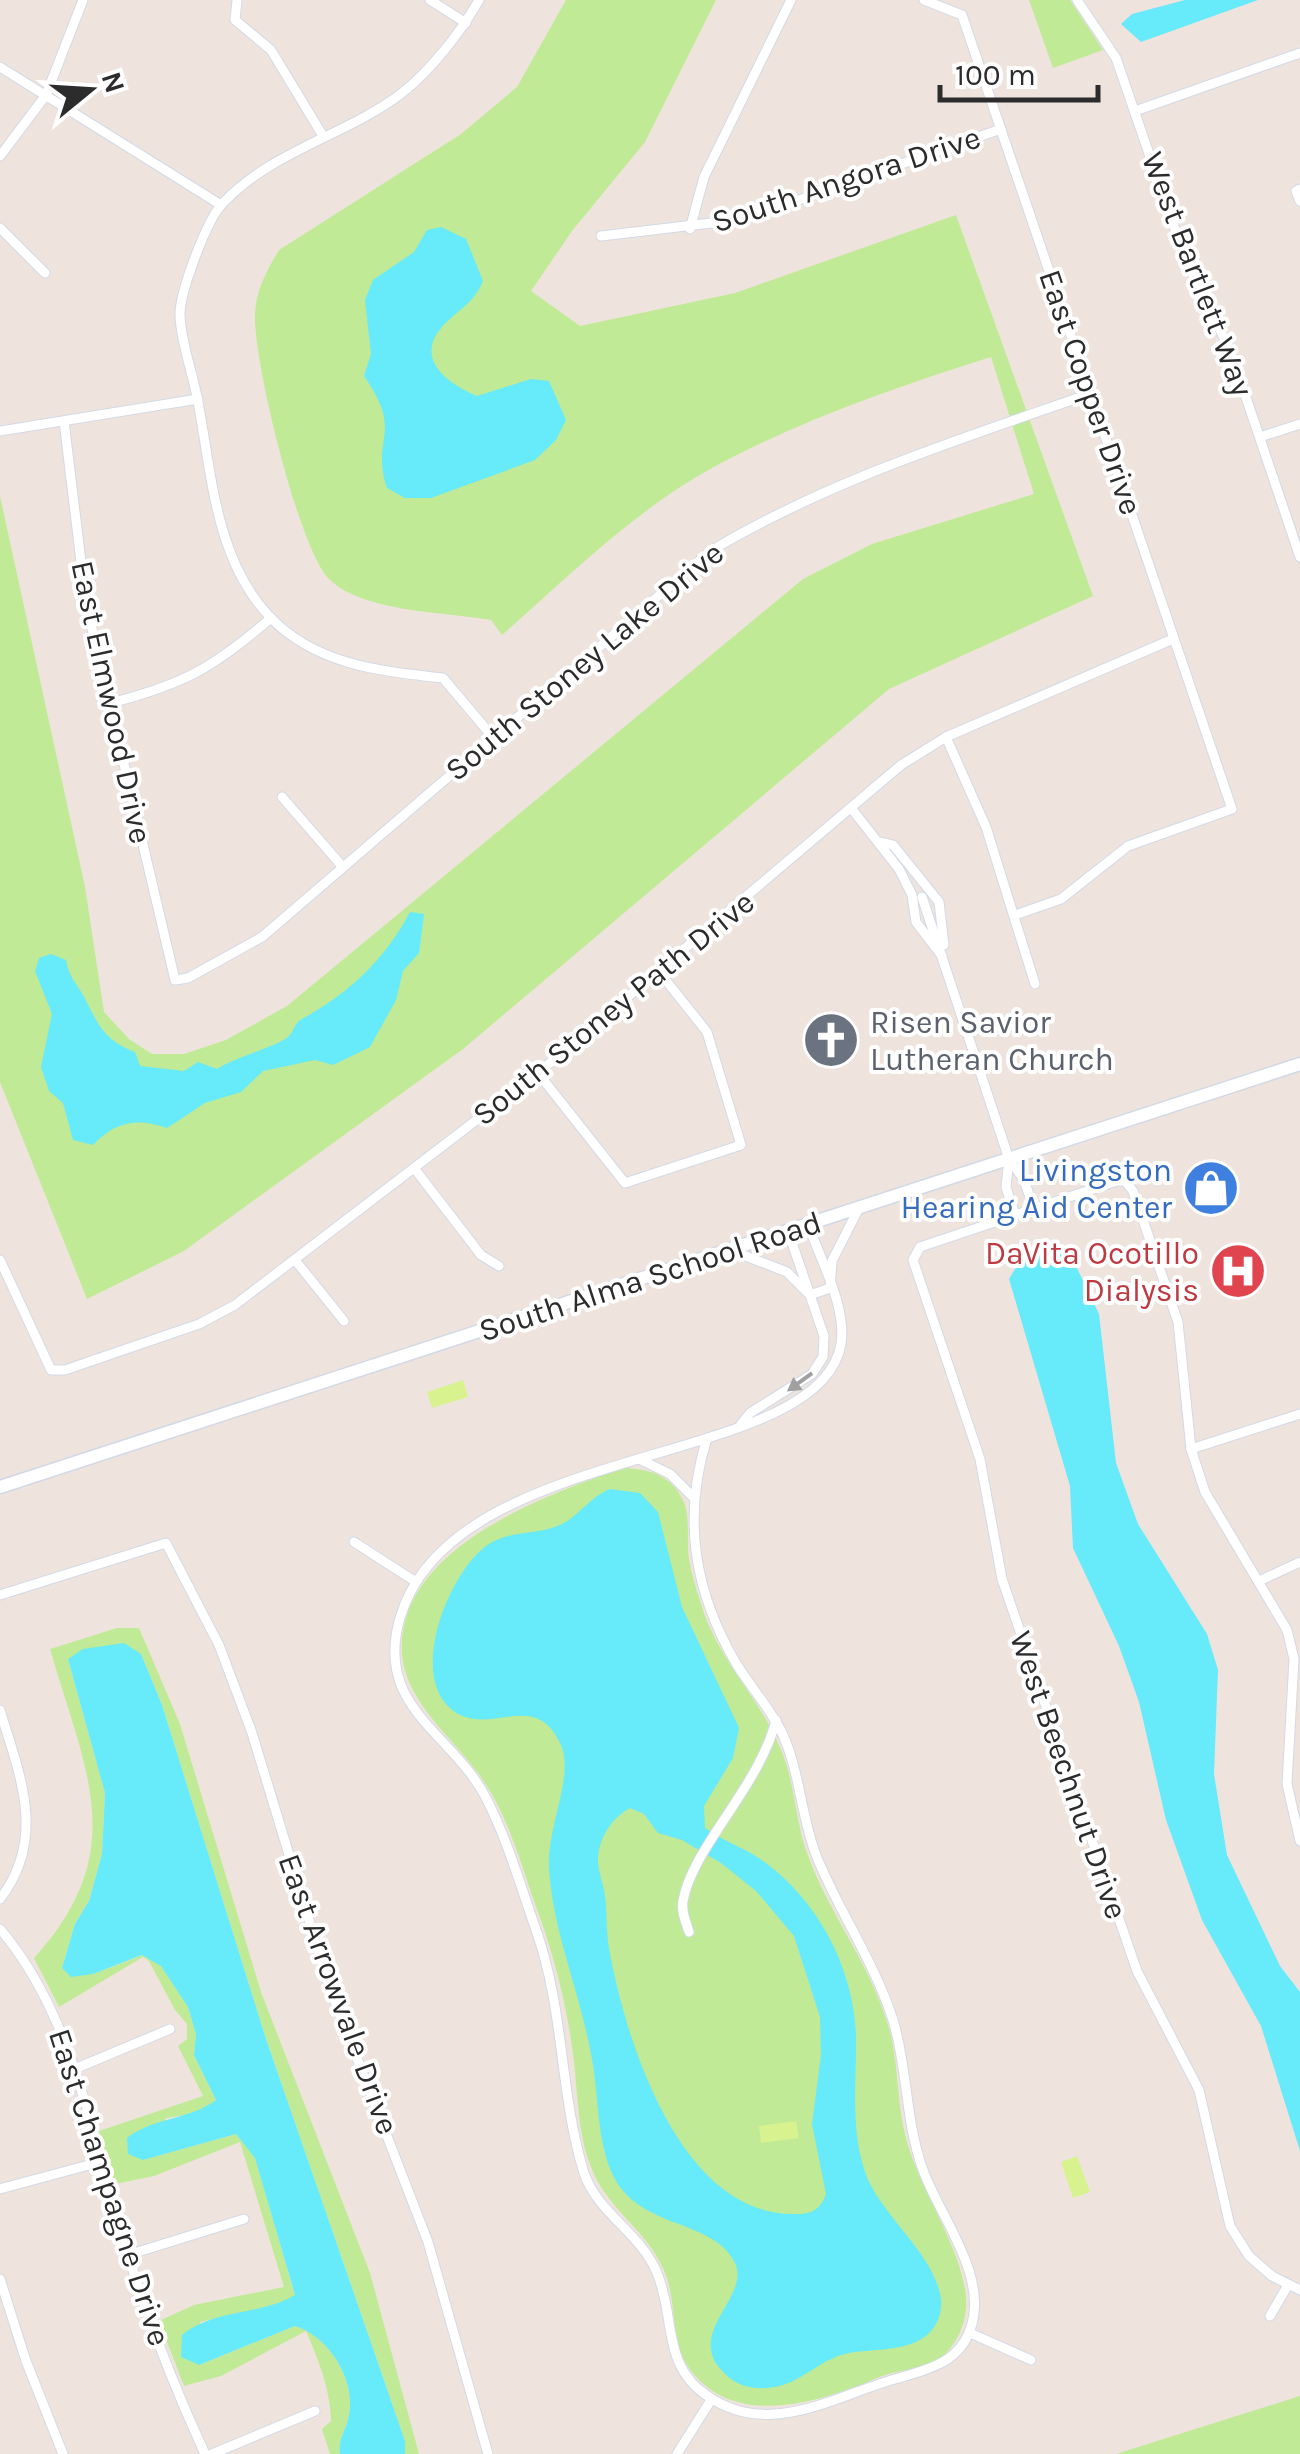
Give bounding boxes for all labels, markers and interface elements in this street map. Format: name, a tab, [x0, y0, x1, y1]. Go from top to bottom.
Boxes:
north arrow	[40, 40, 140, 140]
scale bar	[940, 40, 1098, 102]
text: 100 m	[955, 57, 1036, 93]
text: N	[95, 68, 132, 97]
street label: South Angora Drive	[707, 119, 985, 240]
street label: West Bartlett Way	[1134, 147, 1261, 402]
street label: East Copper Drive	[1031, 265, 1150, 520]
street label: South Stoney Lake Drive	[438, 534, 731, 789]
street label: East Elmwood Drive	[63, 557, 160, 847]
street label: South Stoney Path Drive	[465, 883, 761, 1133]
place label: Risen Savior Lutheran Church	[870, 1004, 1114, 1078]
church icon: Risen Savior Lutheran Church	[801, 1010, 861, 1070]
place label: Livingston Hearing Aid Center	[901, 1152, 1172, 1226]
shop icon: Livingston Hearing Aid Center	[1181, 1158, 1241, 1218]
street label: South Alma School Road	[474, 1204, 826, 1349]
place label: DaVita Ocotillo Dialysis	[985, 1235, 1199, 1309]
hospital icon: DaVita Ocotillo Dialysis	[1208, 1241, 1268, 1301]
one-way arrow	[787, 1372, 813, 1391]
street label: West Beechnut Drive	[1002, 1626, 1135, 1924]
street label: East Arrowvale Drive	[271, 1849, 406, 2139]
street label: East Champagne Drive	[41, 2024, 178, 2350]

